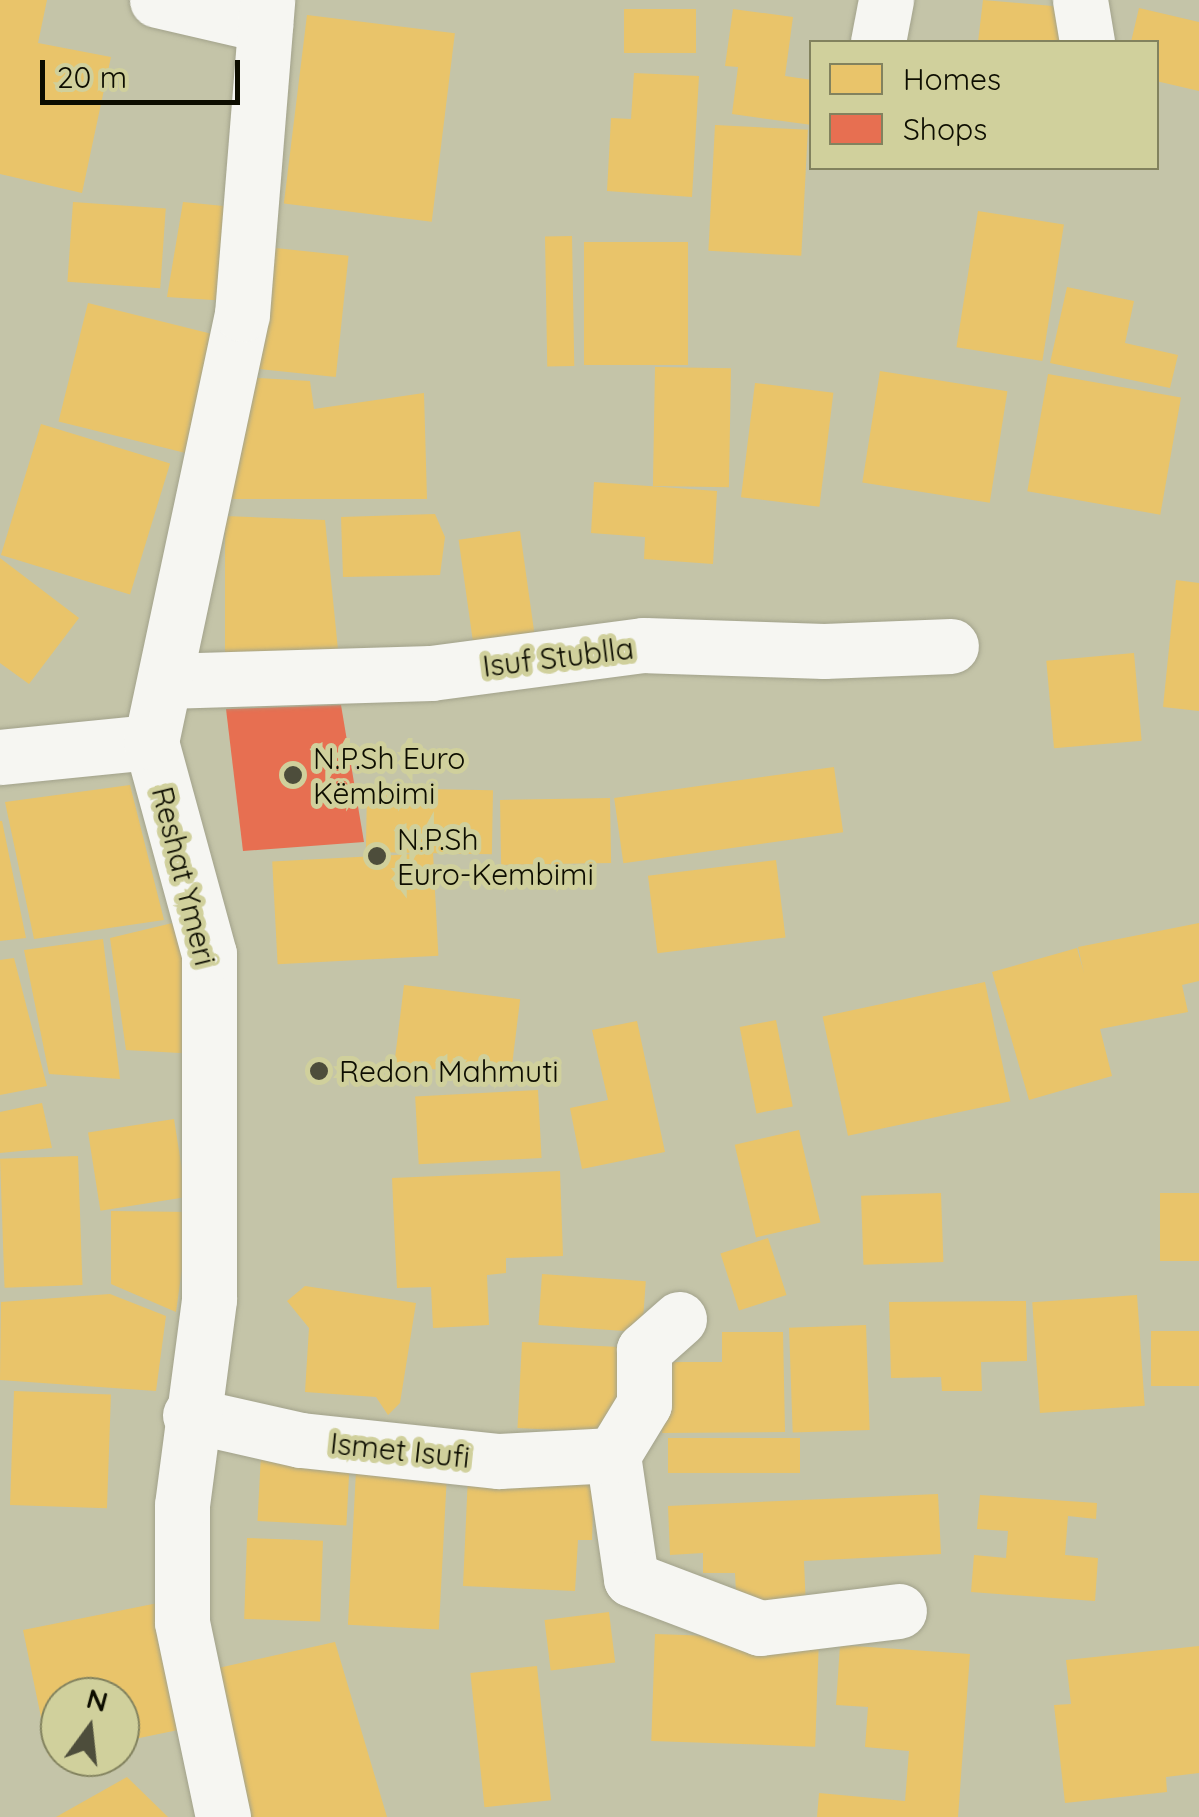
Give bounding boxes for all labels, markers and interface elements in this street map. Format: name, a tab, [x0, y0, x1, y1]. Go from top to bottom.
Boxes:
scale bar	[45, 40, 245, 102]
legend	[809, 40, 1159, 170]
text: 20 m	[57, 58, 127, 96]
text: Homes	[903, 60, 1001, 98]
text: Shops	[903, 110, 987, 148]
street label: Isuf Stublla	[480, 630, 636, 684]
place label: N.P.Sh Euro Këmbimi	[313, 740, 465, 810]
marker: N.P.Sh Euro Këmbimi	[282, 764, 304, 786]
street label: Reshat Ymeri	[144, 783, 224, 969]
place label: N.P.Sh Euro-Kembimi	[397, 821, 594, 892]
marker: N.P.Sh Euro-Kembimi	[366, 845, 388, 867]
place label: Redon Mahmuti	[339, 1053, 559, 1089]
marker: Redon Mahmuti	[308, 1060, 330, 1082]
street label: Ismet Isufi	[328, 1425, 472, 1475]
north arrow	[40, 1677, 140, 1777]
text: N	[83, 1680, 112, 1719]

